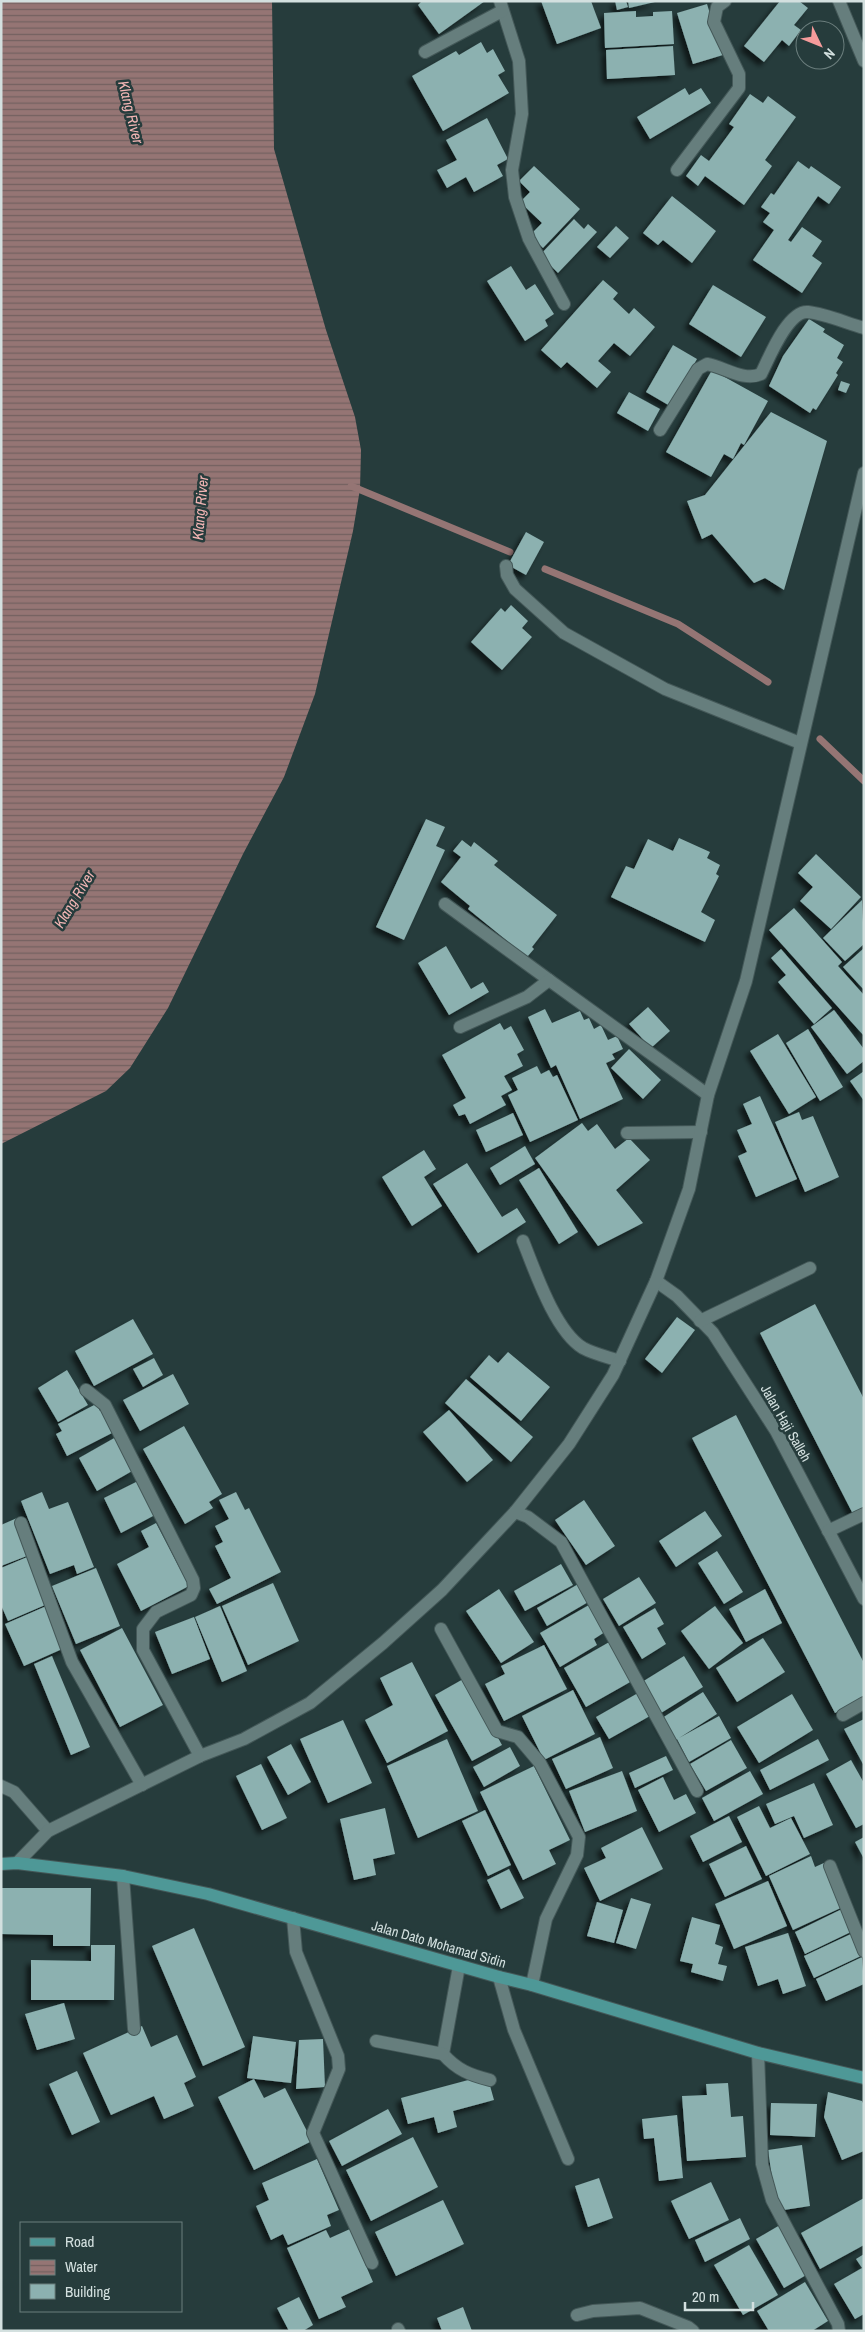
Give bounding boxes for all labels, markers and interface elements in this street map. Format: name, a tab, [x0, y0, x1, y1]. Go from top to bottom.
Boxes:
north arrow	[795, 20, 845, 70]
text: N	[820, 45, 839, 63]
water label: Klang River	[113, 78, 149, 147]
water label: Klang River	[187, 474, 213, 541]
water label: Klang River	[48, 865, 100, 932]
street label: Jalan Haji Salleh	[757, 1381, 815, 1465]
street label: Jalan Dato Mohamad Sidin	[370, 1916, 508, 1972]
legend	[20, 2222, 182, 2312]
text: Road	[65, 2231, 94, 2252]
text: Water	[65, 2256, 97, 2277]
scale bar	[685, 2280, 752, 2312]
text: Building	[65, 2281, 110, 2302]
text: 20 m	[692, 2286, 719, 2307]

